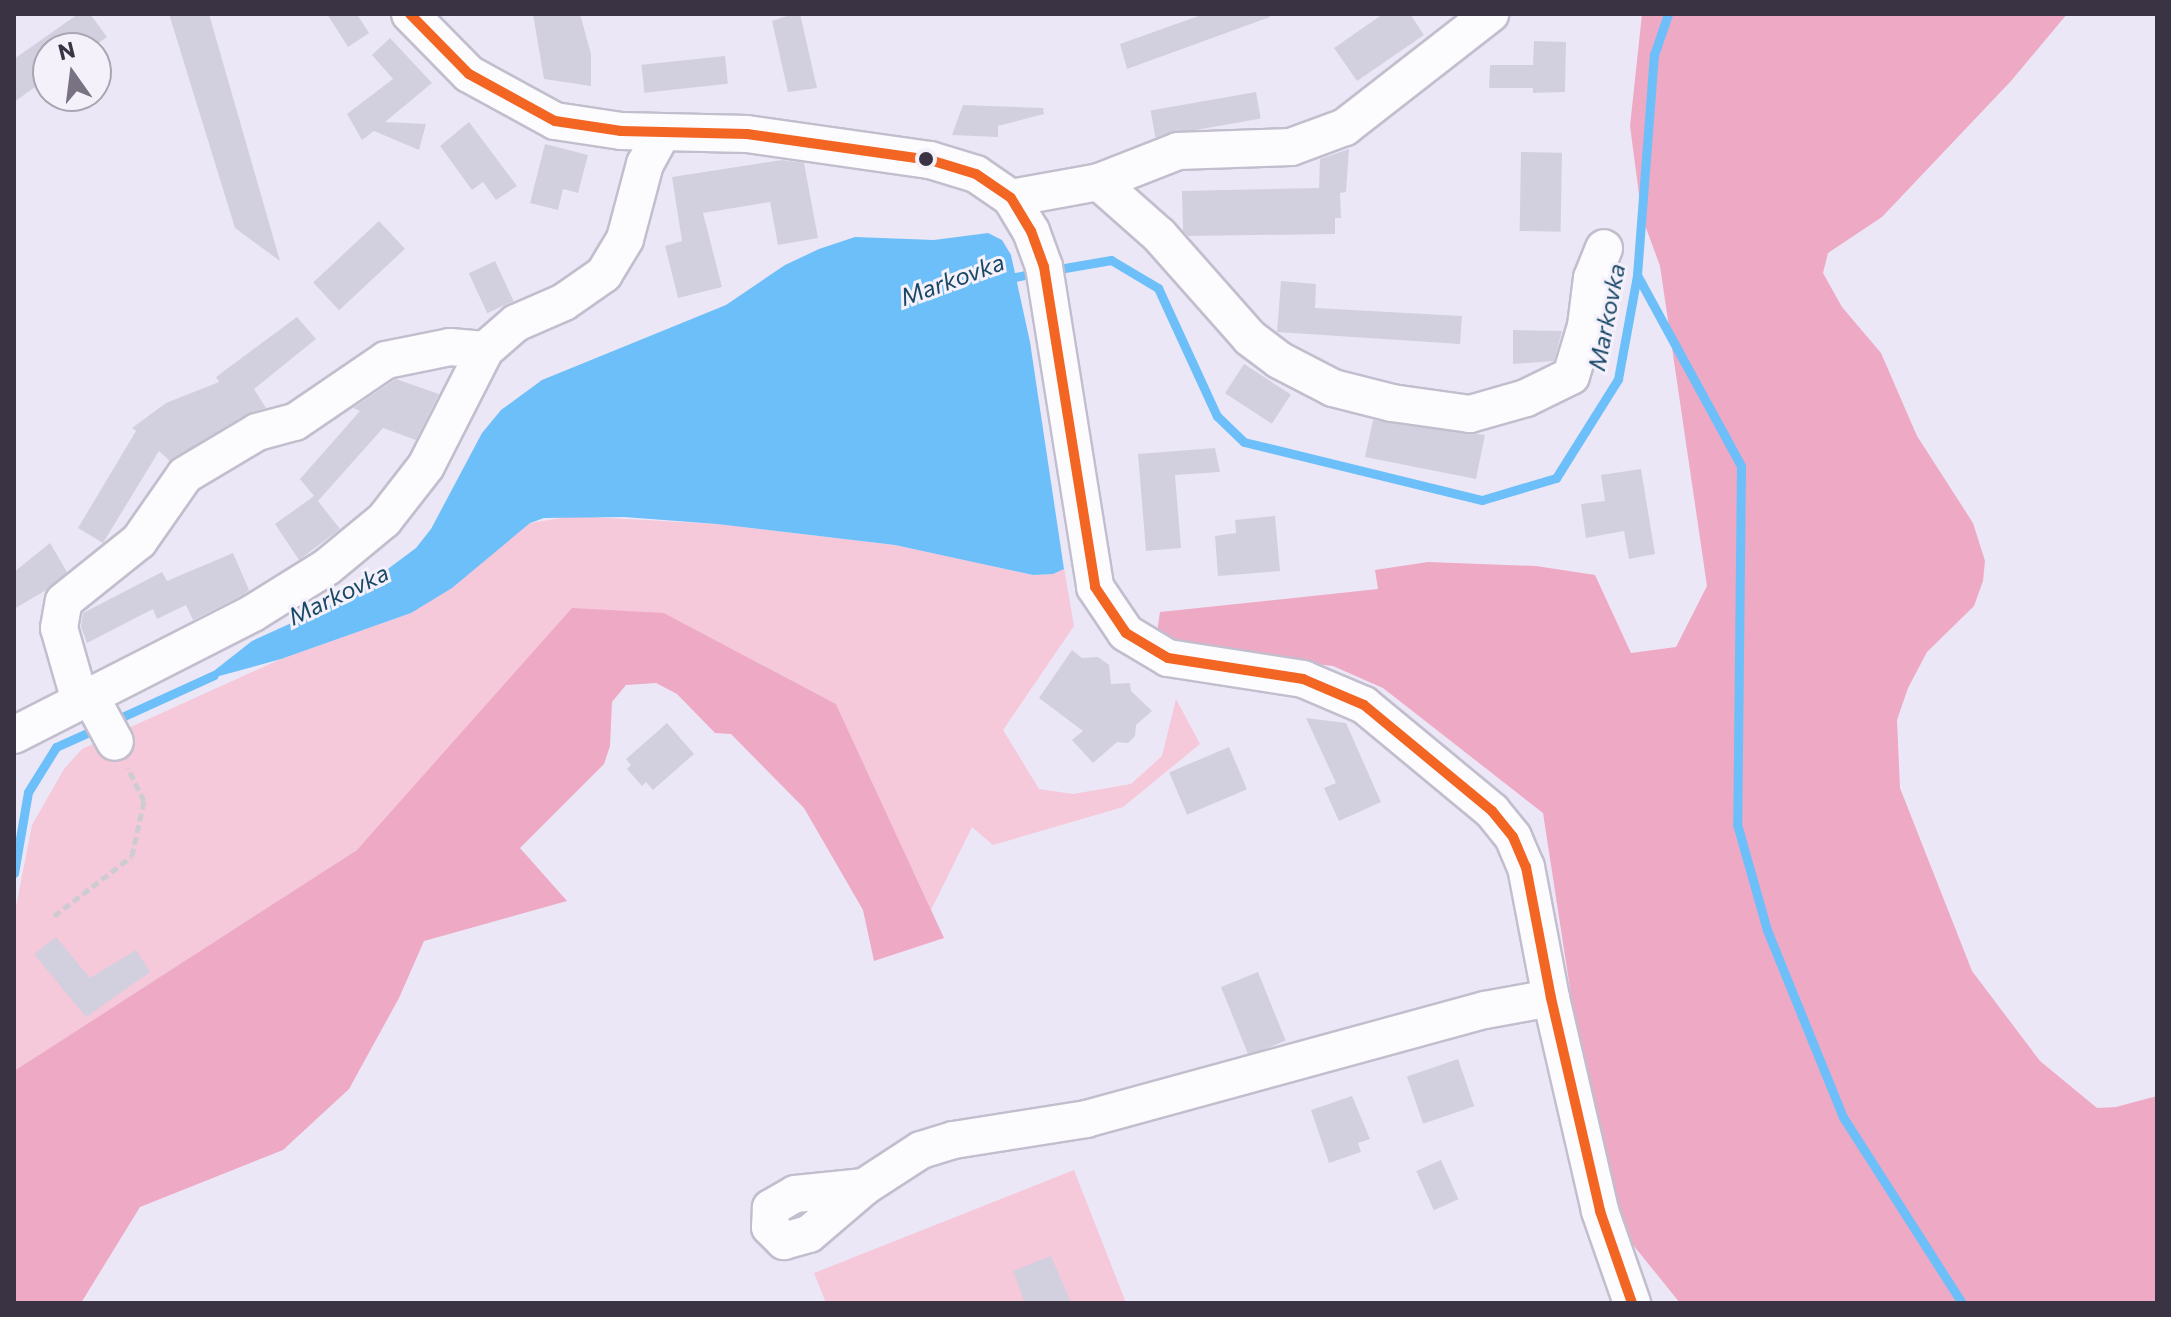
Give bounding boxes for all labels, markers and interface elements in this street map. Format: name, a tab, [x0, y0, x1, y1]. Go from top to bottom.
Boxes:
north arrow	[32, 32, 112, 112]
text: N	[55, 35, 78, 65]
unlabelled marker	[918, 151, 934, 167]
water label: Markovka	[896, 247, 1008, 311]
water label: Markovka	[1581, 261, 1631, 373]
water label: Markovka	[283, 557, 393, 631]

